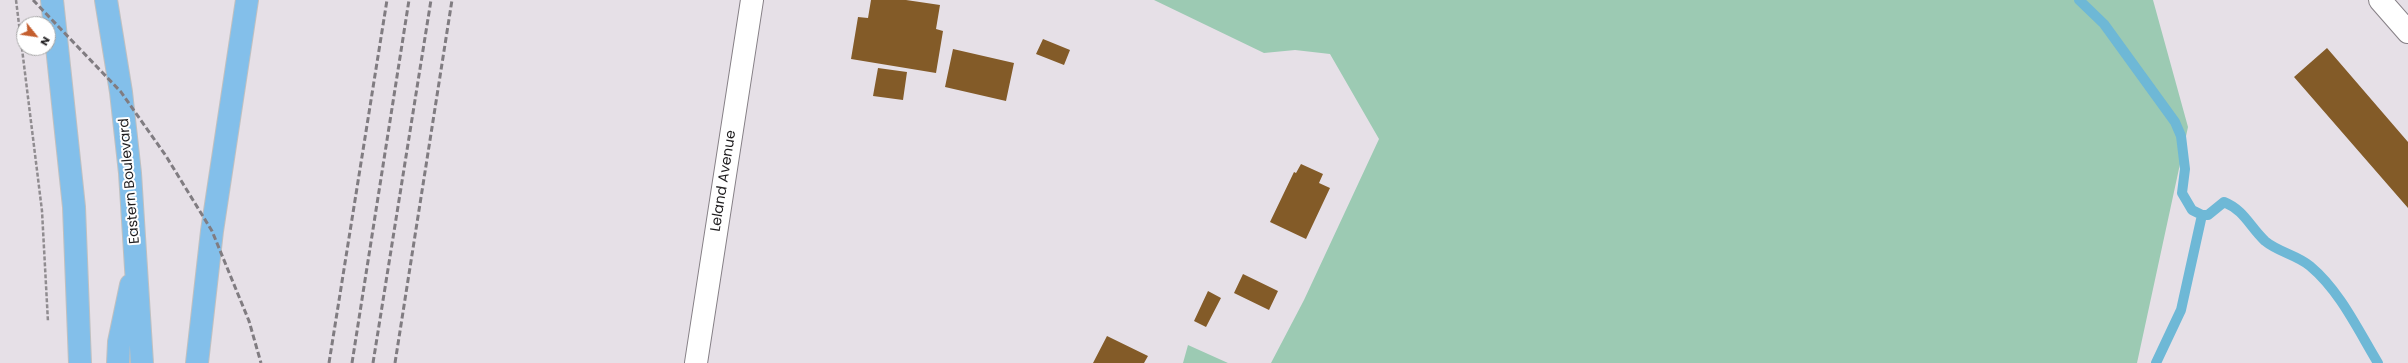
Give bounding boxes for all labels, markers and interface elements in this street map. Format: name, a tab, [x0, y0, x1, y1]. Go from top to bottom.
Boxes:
north arrow	[16, 16, 56, 56]
text: N	[37, 34, 55, 49]
street label: Eastern Boulevard	[116, 117, 144, 245]
street label: Leland Avenue	[708, 129, 740, 233]

